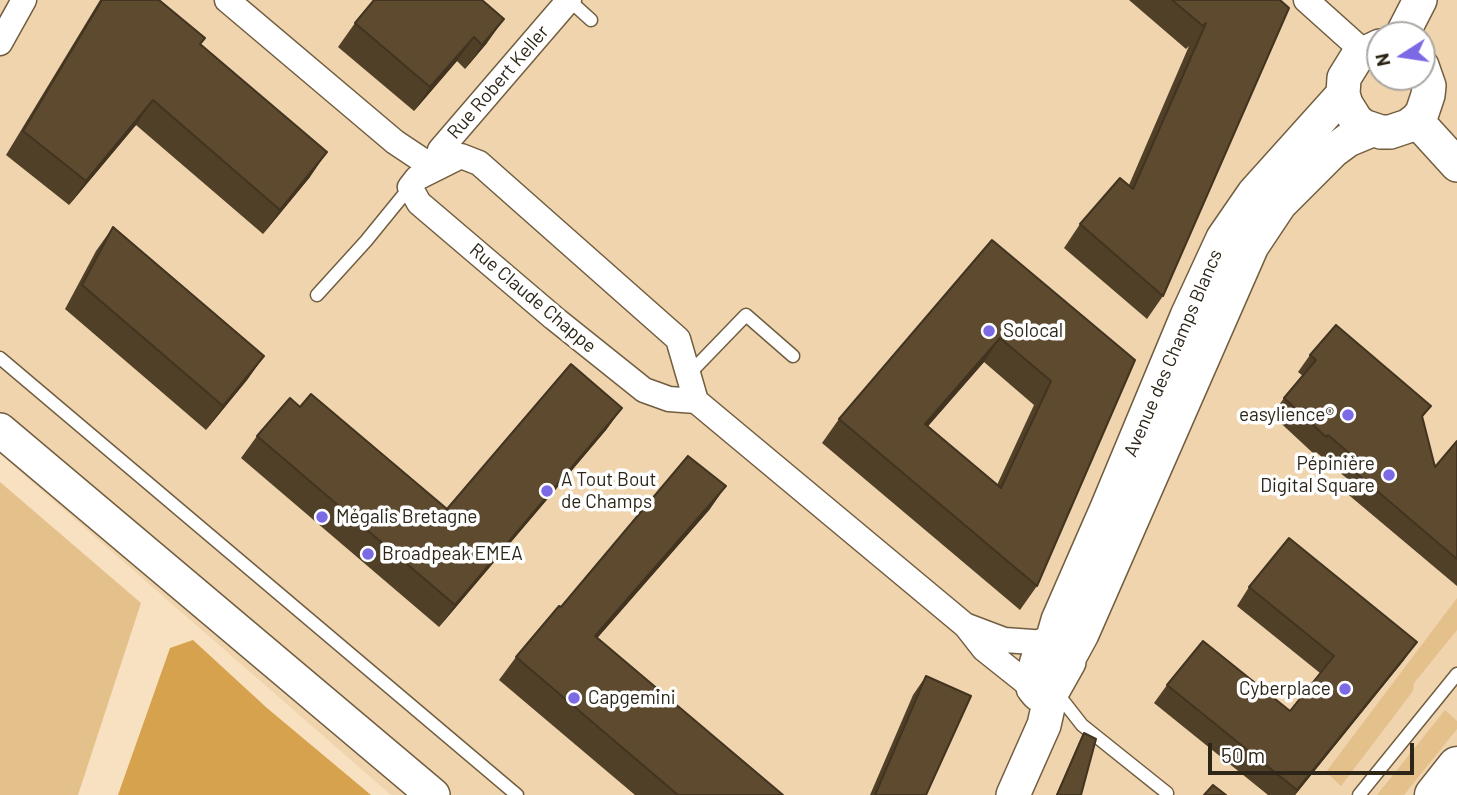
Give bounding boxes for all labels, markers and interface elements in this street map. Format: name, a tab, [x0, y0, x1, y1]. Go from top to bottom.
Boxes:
street label: Rue Robert Keller	[442, 20, 554, 144]
north arrow	[1366, 21, 1436, 91]
text: N	[1369, 51, 1394, 69]
street label: Rue Claude Chappe	[465, 238, 601, 358]
street label: Avenue des Champs Blancs	[1119, 246, 1227, 460]
place label: Solocal	[1003, 320, 1063, 342]
marker: Solocal	[981, 323, 997, 339]
place label: easylience®	[1239, 404, 1334, 426]
marker: easylience®	[1340, 407, 1356, 423]
place label: Pépinière Digital Square	[1260, 453, 1375, 497]
marker: Pépinière Digital Square	[1381, 467, 1397, 483]
place label: A Tout Bout de Champs	[561, 469, 656, 513]
marker: A Tout Bout de Champs	[539, 483, 555, 499]
place label: Mégalis Bretagne	[336, 506, 477, 528]
marker: Mégalis Bretagne	[314, 509, 330, 525]
place label: Broadpeak EMEA	[382, 543, 523, 565]
marker: Broadpeak EMEA	[360, 546, 376, 562]
place label: Cyberplace	[1239, 678, 1331, 700]
marker: Cyberplace	[1337, 681, 1353, 697]
place label: Capgemini	[588, 687, 676, 709]
marker: Capgemini	[566, 690, 582, 706]
scale bar	[1212, 728, 1418, 772]
text: 50 m	[1221, 742, 1265, 767]

